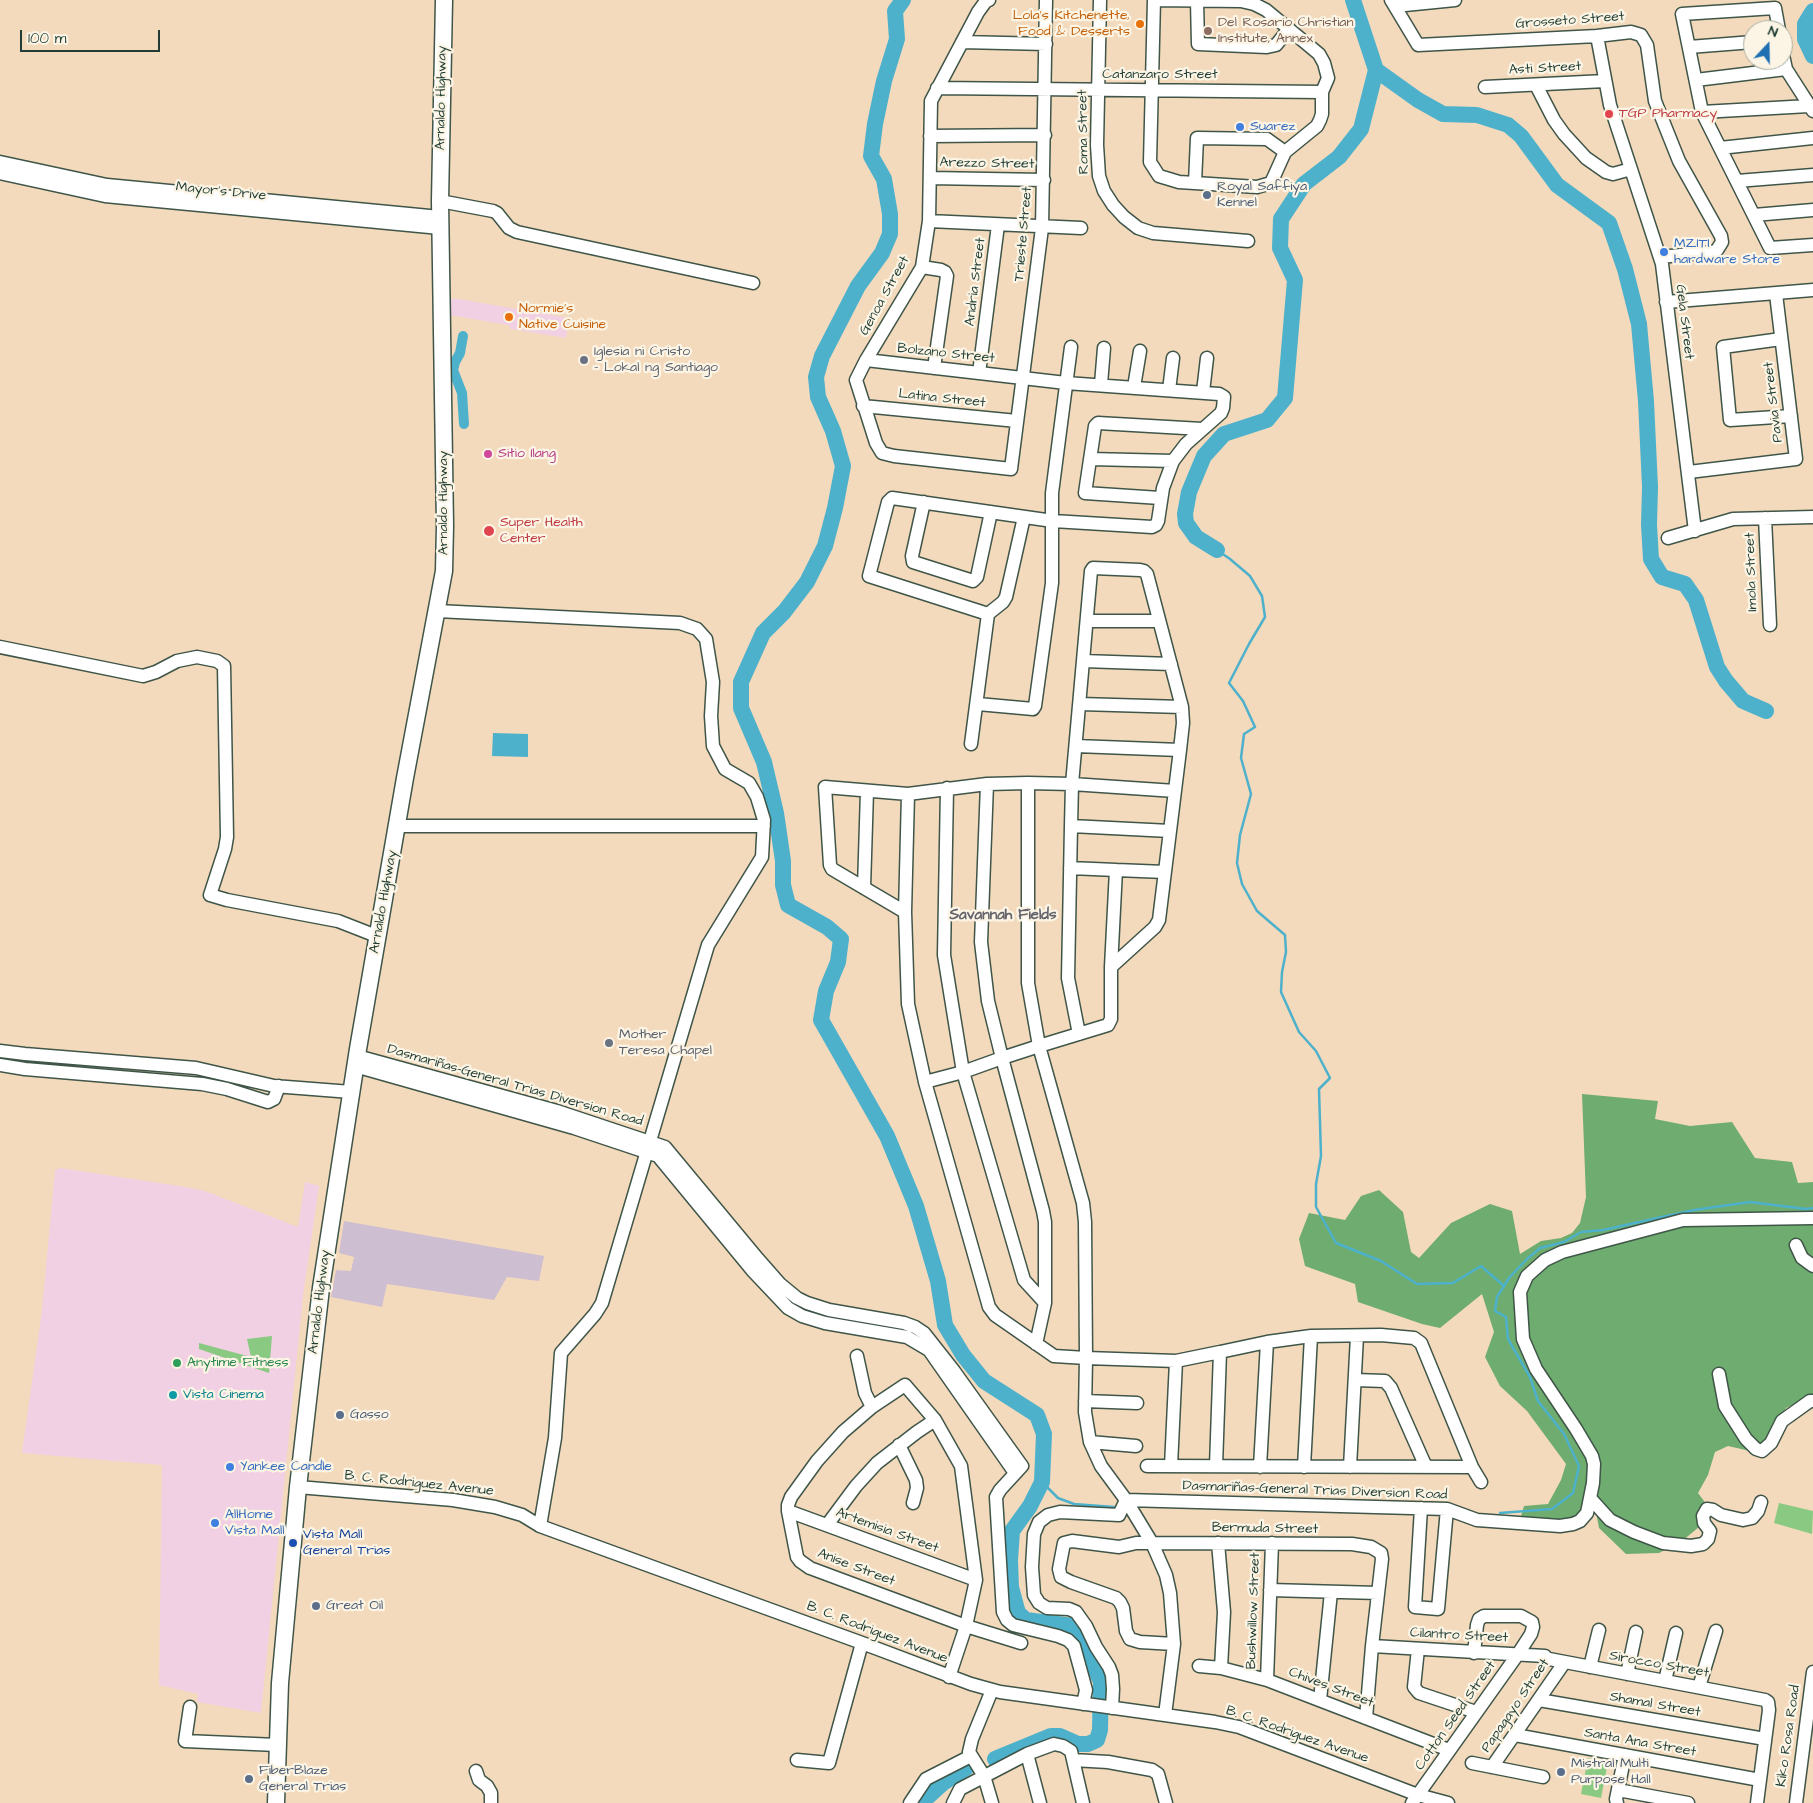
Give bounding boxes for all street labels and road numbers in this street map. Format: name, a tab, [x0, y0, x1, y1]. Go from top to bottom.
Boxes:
street label: Grosseto Street	[1515, 9, 1625, 33]
street label: Arnaldo Highway	[433, 46, 451, 150]
street label: Asti Street	[1508, 59, 1582, 79]
street label: Catanzaro Street	[1102, 67, 1218, 83]
street label: Roma Street	[1075, 90, 1093, 174]
street label: Arezzo Street	[939, 155, 1035, 173]
street label: Mayor's Drive	[175, 179, 267, 205]
street label: Trieste Street	[1011, 186, 1037, 282]
street label: Andria Street	[962, 237, 990, 327]
street label: Genoa Street	[856, 253, 914, 339]
street label: Gela Street	[1671, 284, 1697, 360]
street label: Bolzano Street	[897, 341, 995, 367]
street label: Pavia Street	[1761, 361, 1787, 443]
street label: Latina Street	[898, 386, 986, 412]
street label: Arnaldo Highway	[436, 451, 452, 555]
street label: Imola Street	[1742, 532, 1762, 612]
street label: Arnaldo Highway	[367, 849, 401, 955]
street label: Dasmariñas-General Trias Diversion Road	[385, 1041, 645, 1131]
street label: Arnaldo Highway	[305, 1249, 335, 1355]
street label: B. C. Rodriguez Avenue	[344, 1468, 494, 1500]
street label: Dasmariñas-General Trias Diversion Road	[1182, 1478, 1448, 1504]
street label: Artemisia Street	[833, 1505, 941, 1557]
street label: Bermuda Street	[1212, 1520, 1318, 1538]
street label: Anise Street	[815, 1546, 897, 1590]
street label: Bushwillow Street	[1244, 1552, 1264, 1670]
street label: B. C. Rodriguez Avenue	[804, 1598, 950, 1668]
street label: Cilantro Street	[1409, 1625, 1509, 1647]
street label: Sirocco Street	[1608, 1648, 1710, 1682]
street label: Papagayo Street	[1478, 1656, 1554, 1756]
street label: Cotton Seed Street	[1412, 1658, 1500, 1774]
street label: Chives Street	[1286, 1664, 1376, 1712]
street label: Kiko Rosa Road	[1774, 1684, 1804, 1788]
street label: Shamal Street	[1608, 1689, 1702, 1721]
street label: B. C. Rodriguez Avenue	[1223, 1703, 1371, 1767]
street label: Santa Ana Street	[1583, 1725, 1697, 1761]

